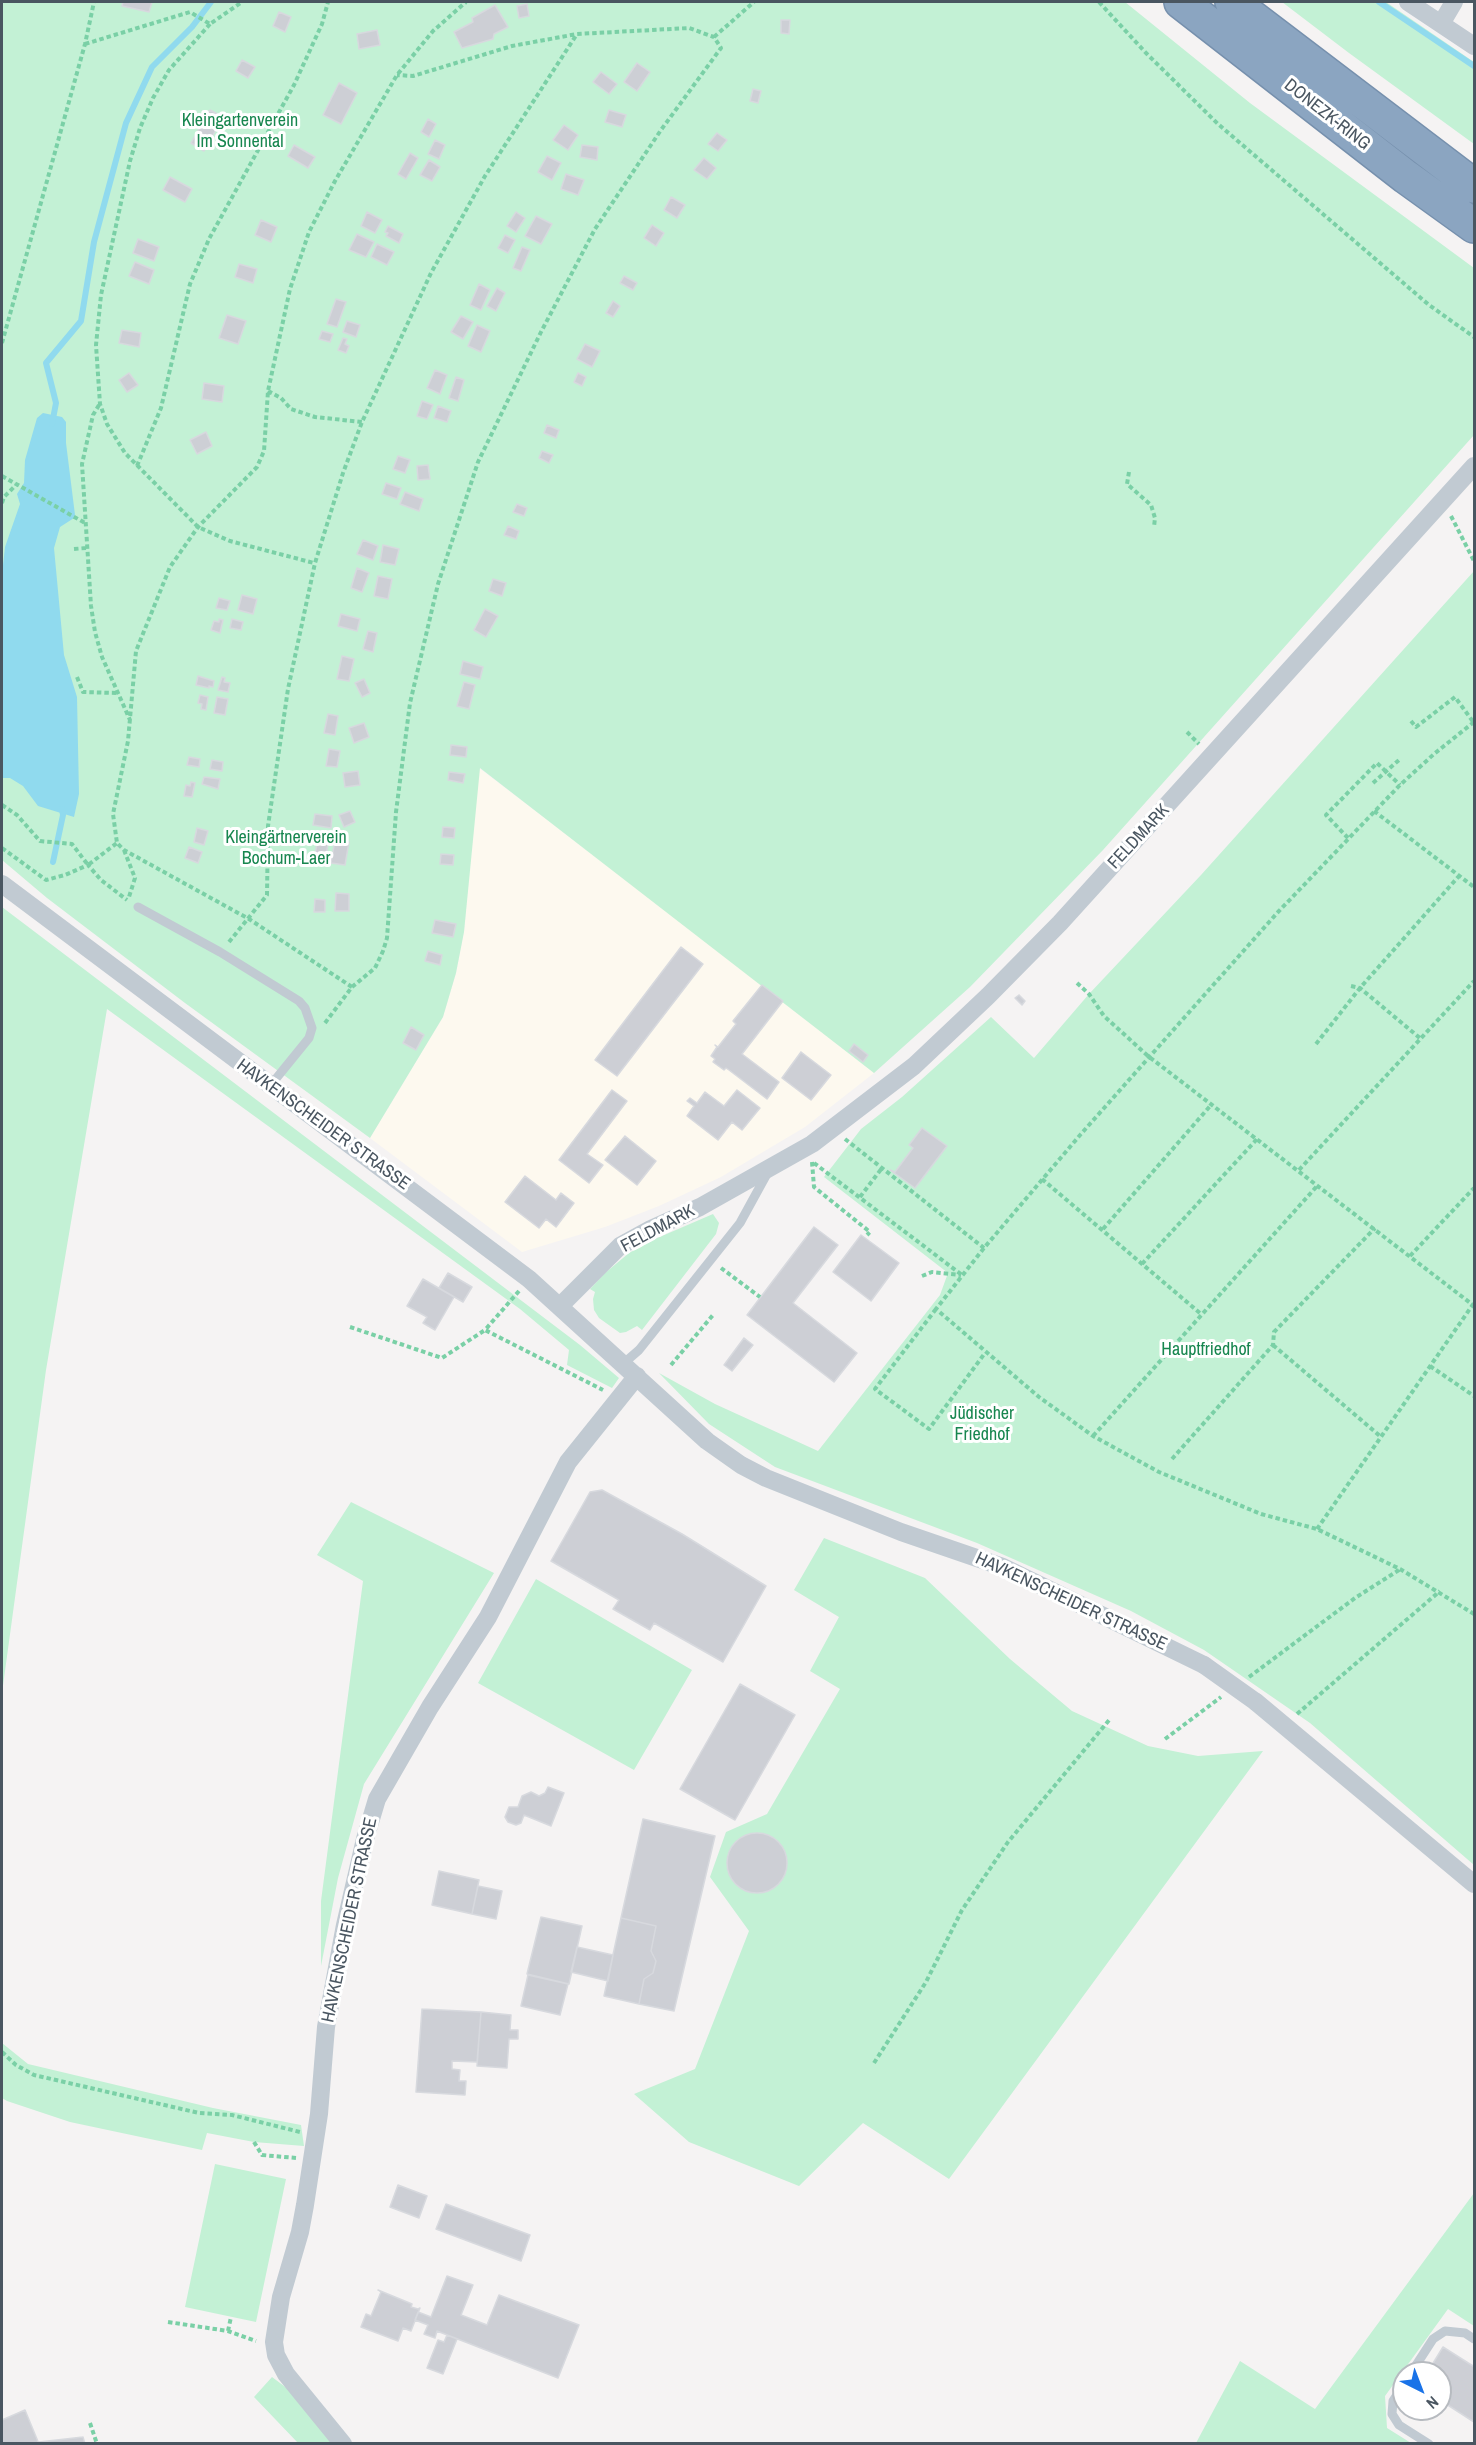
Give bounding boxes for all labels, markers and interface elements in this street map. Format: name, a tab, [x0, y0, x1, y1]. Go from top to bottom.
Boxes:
street label: DONEZK-RING	[1280, 75, 1374, 155]
park label: Kleingartenverein Im Sonnental	[182, 110, 298, 152]
street label: FELDMARK	[1104, 800, 1174, 874]
park label: Kleingärtnerverein Bochum-Laer	[225, 827, 347, 870]
street label: HAVKENSCHEIDER STRASSE	[232, 1055, 414, 1195]
street label: FELDMARK	[617, 1201, 699, 1257]
park label: Hauptfriedhof	[1161, 1339, 1251, 1361]
park label: Jüdischer Friedhof	[950, 1403, 1014, 1446]
street label: HAVKENSCHEIDER STRASSE	[972, 1548, 1170, 1656]
street label: HAVKENSCHEIDER STRASSE	[318, 1816, 382, 2024]
north arrow	[1392, 2361, 1452, 2421]
text: N	[1422, 2392, 1444, 2414]

